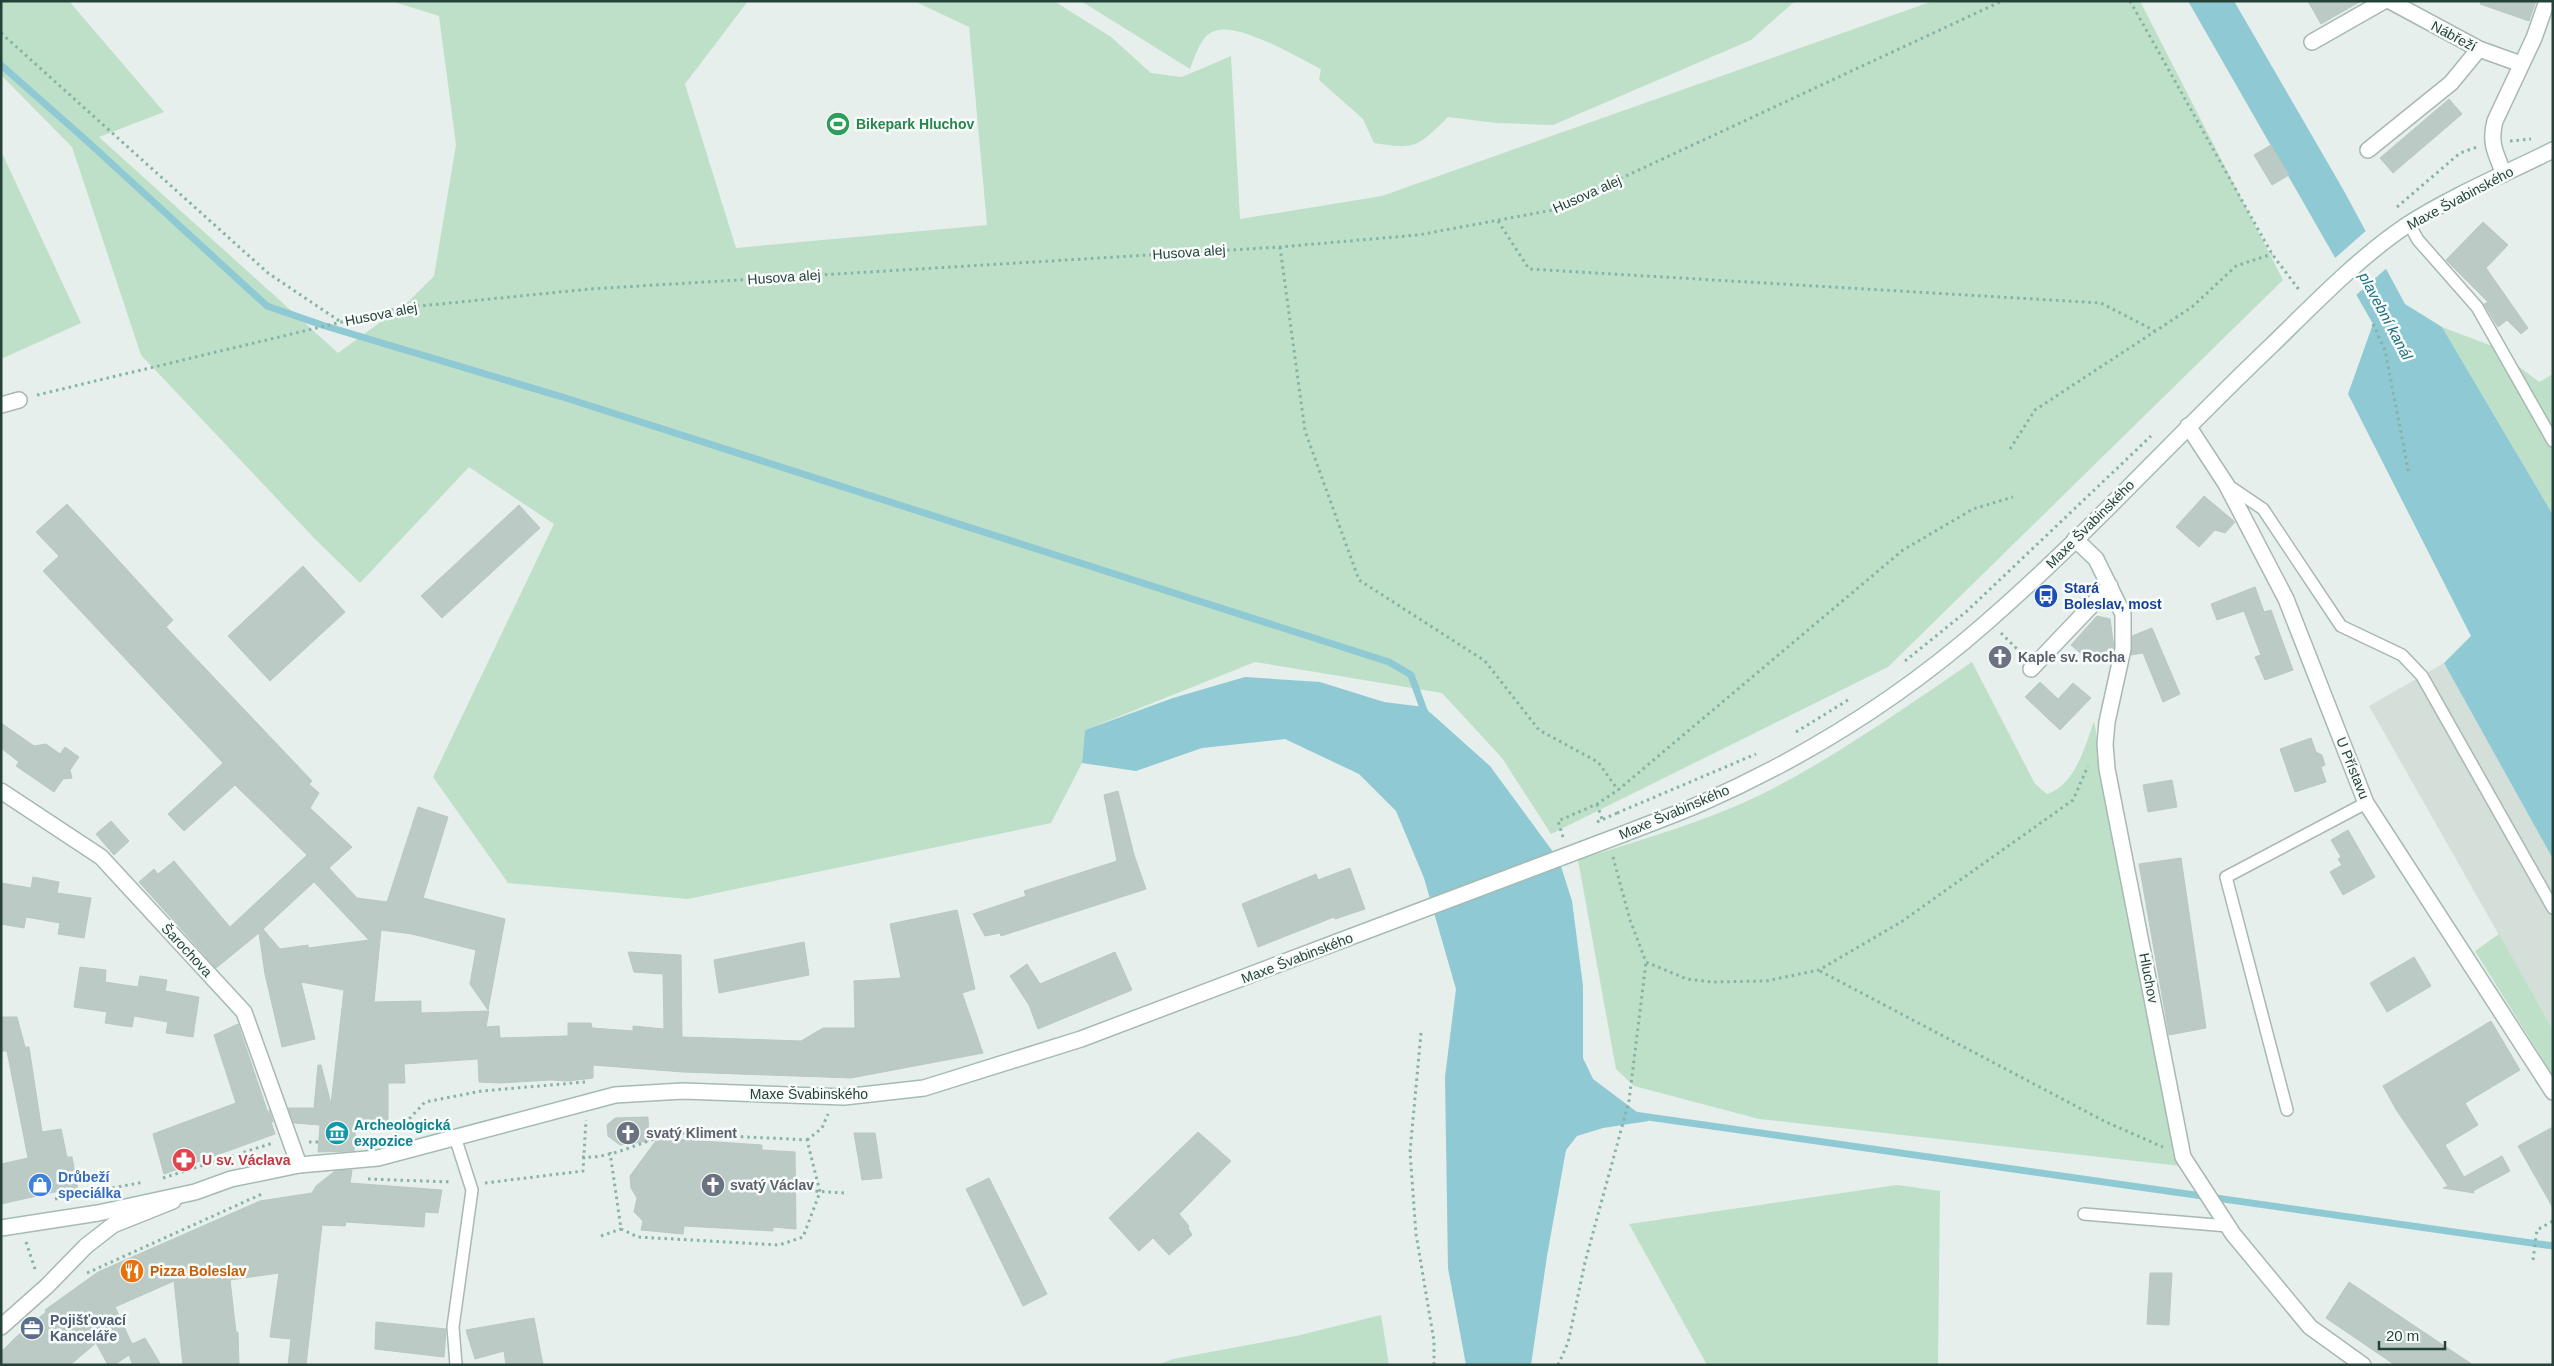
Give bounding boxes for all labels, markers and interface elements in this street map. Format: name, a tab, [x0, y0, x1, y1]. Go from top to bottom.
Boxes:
street label: Nábřeží	[2429, 17, 2479, 55]
sports icon: Bikepark Hluchov	[825, 111, 851, 137]
place label: Bikepark Hluchov	[856, 116, 974, 132]
street label: Maxe Švabinského	[2404, 163, 2516, 233]
street label: Husova alej	[1550, 172, 1624, 216]
street label: Husova alej	[1152, 241, 1226, 263]
street label: Husova alej	[747, 266, 821, 288]
water label: plavební kanál	[2355, 268, 2417, 363]
street label: Husova alej	[344, 299, 418, 329]
street label: Maxe Švabinského	[2043, 476, 2138, 571]
place label: Stará Boleslav, most	[2064, 580, 2162, 612]
bus stop icon: Stará Boleslav, most	[2033, 583, 2059, 609]
church icon: Kaple sv. Rocha	[1987, 644, 2013, 670]
place label: Kaple sv. Rocha	[2018, 649, 2125, 665]
street label: U Přístavu	[2333, 735, 2373, 801]
street label: Maxe Švabinského	[1616, 781, 1732, 842]
street label: Šarochova	[158, 920, 216, 980]
street label: Maxe Švabinského	[1239, 929, 1355, 987]
street label: Hluchov	[2136, 952, 2162, 1004]
street label: Maxe Švabinského	[750, 1086, 868, 1102]
place label: Archeologická expozice	[354, 1117, 451, 1149]
museum icon: Archeologická expozice	[324, 1120, 350, 1146]
church icon: svatý Kliment	[615, 1120, 641, 1146]
place label: svatý Kliment	[646, 1125, 737, 1141]
pharmacy icon: U sv. Václava	[171, 1147, 197, 1173]
place label: U sv. Václava	[202, 1152, 291, 1168]
place label: Drůbeží speciálka	[58, 1169, 121, 1201]
shop icon: Drůbeží speciálka	[27, 1172, 53, 1198]
church icon: svatý Václav	[700, 1172, 726, 1198]
place label: svatý Václav	[730, 1177, 814, 1193]
restaurant icon: Pizza Boleslav	[119, 1258, 145, 1284]
place label: Pizza Boleslav	[150, 1263, 247, 1279]
place label: Pojišťovací Kanceláře	[50, 1312, 127, 1344]
office icon: Pojišťovací Kanceláře	[19, 1315, 45, 1341]
scale bar	[2379, 1318, 2445, 1350]
text: 20 m	[2386, 1327, 2419, 1344]

